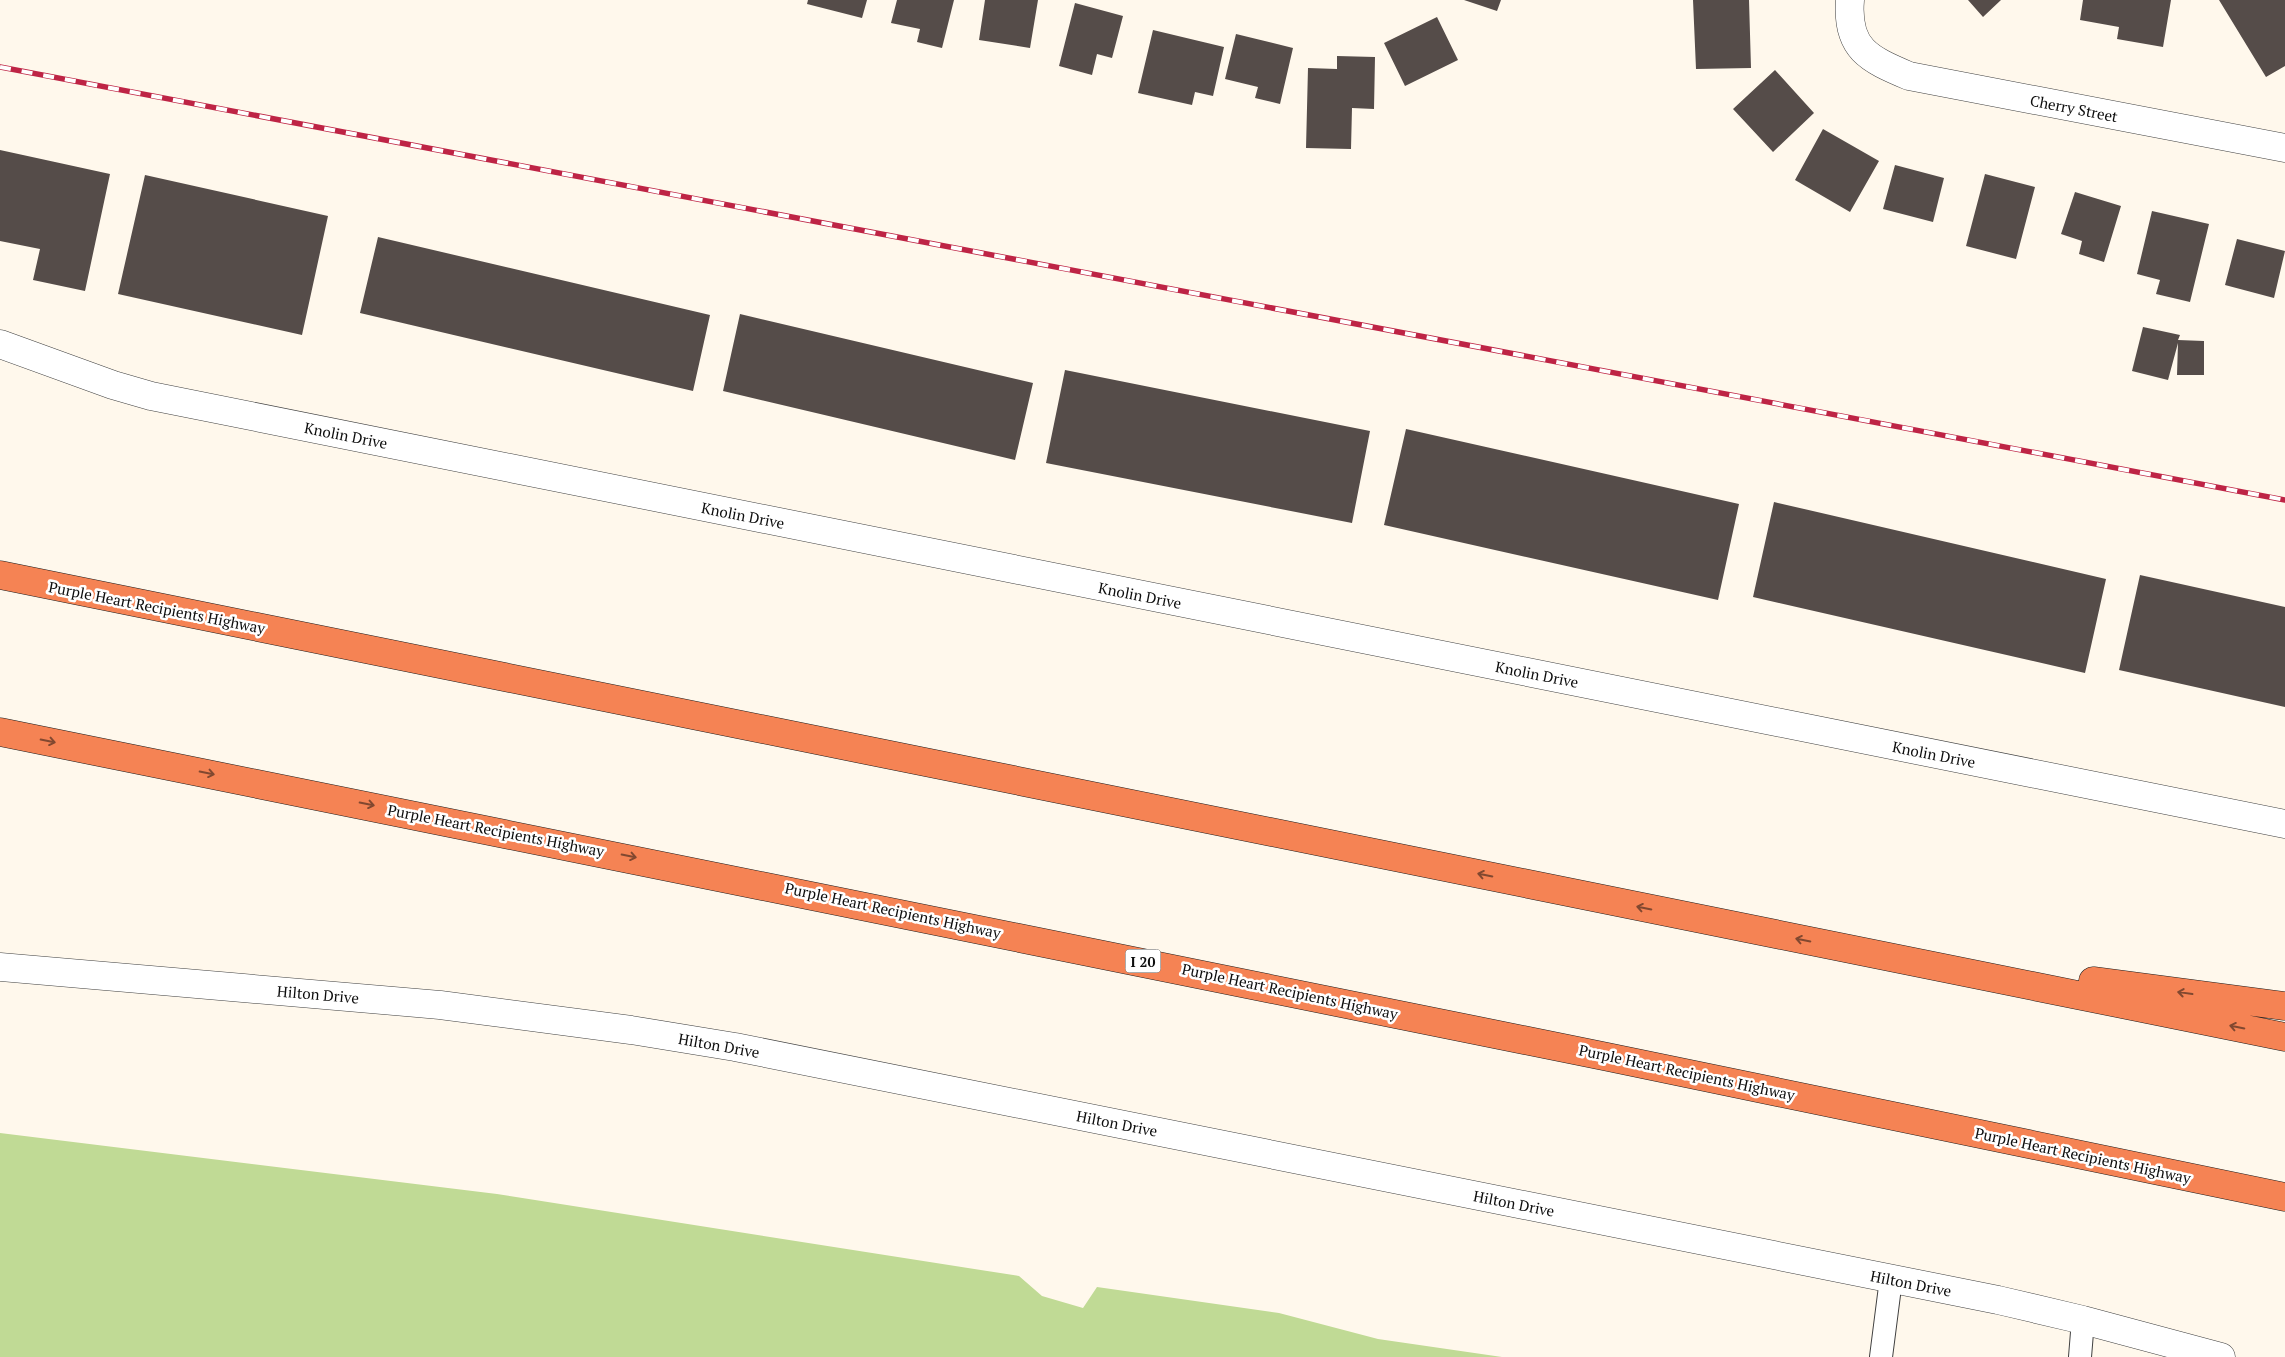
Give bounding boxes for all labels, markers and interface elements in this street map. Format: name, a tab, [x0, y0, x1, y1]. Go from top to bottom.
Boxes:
street label: Cherry Street	[2028, 90, 2120, 126]
street label: Knolin Drive	[303, 417, 389, 453]
street label: Knolin Drive	[700, 497, 786, 533]
street label: Purple Heart Recipients Highway	[47, 576, 267, 638]
street label: Knolin Drive	[1097, 577, 1183, 613]
street label: Knolin Drive	[1494, 656, 1580, 692]
street label: Knolin Drive	[1891, 736, 1977, 772]
one-way arrow	[39, 737, 55, 746]
one-way arrow	[199, 768, 215, 778]
street label: Purple Heart Recipients Highway	[386, 799, 606, 861]
one-way arrow	[358, 800, 374, 810]
one-way arrow	[621, 852, 637, 862]
one-way arrow	[1477, 870, 1493, 880]
street label: Purple Heart Recipients Highway	[783, 877, 1003, 943]
one-way arrow	[1637, 902, 1653, 912]
one-way arrow	[1796, 935, 1812, 944]
road number: I 20	[1126, 949, 1160, 972]
street label: Purple Heart Recipients Highway	[1180, 958, 1400, 1024]
street label: Hilton Drive	[276, 980, 360, 1008]
one-way arrow	[2177, 988, 2193, 998]
one-way arrow	[2230, 1022, 2246, 1032]
street label: Hilton Drive	[677, 1028, 761, 1062]
street label: Purple Heart Recipients Highway	[1577, 1039, 1797, 1105]
street label: Hilton Drive	[1075, 1105, 1159, 1141]
street label: Purple Heart Recipients Highway	[1973, 1122, 2193, 1188]
street label: Hilton Drive	[1472, 1185, 1556, 1221]
street label: Hilton Drive	[1869, 1265, 1953, 1301]

